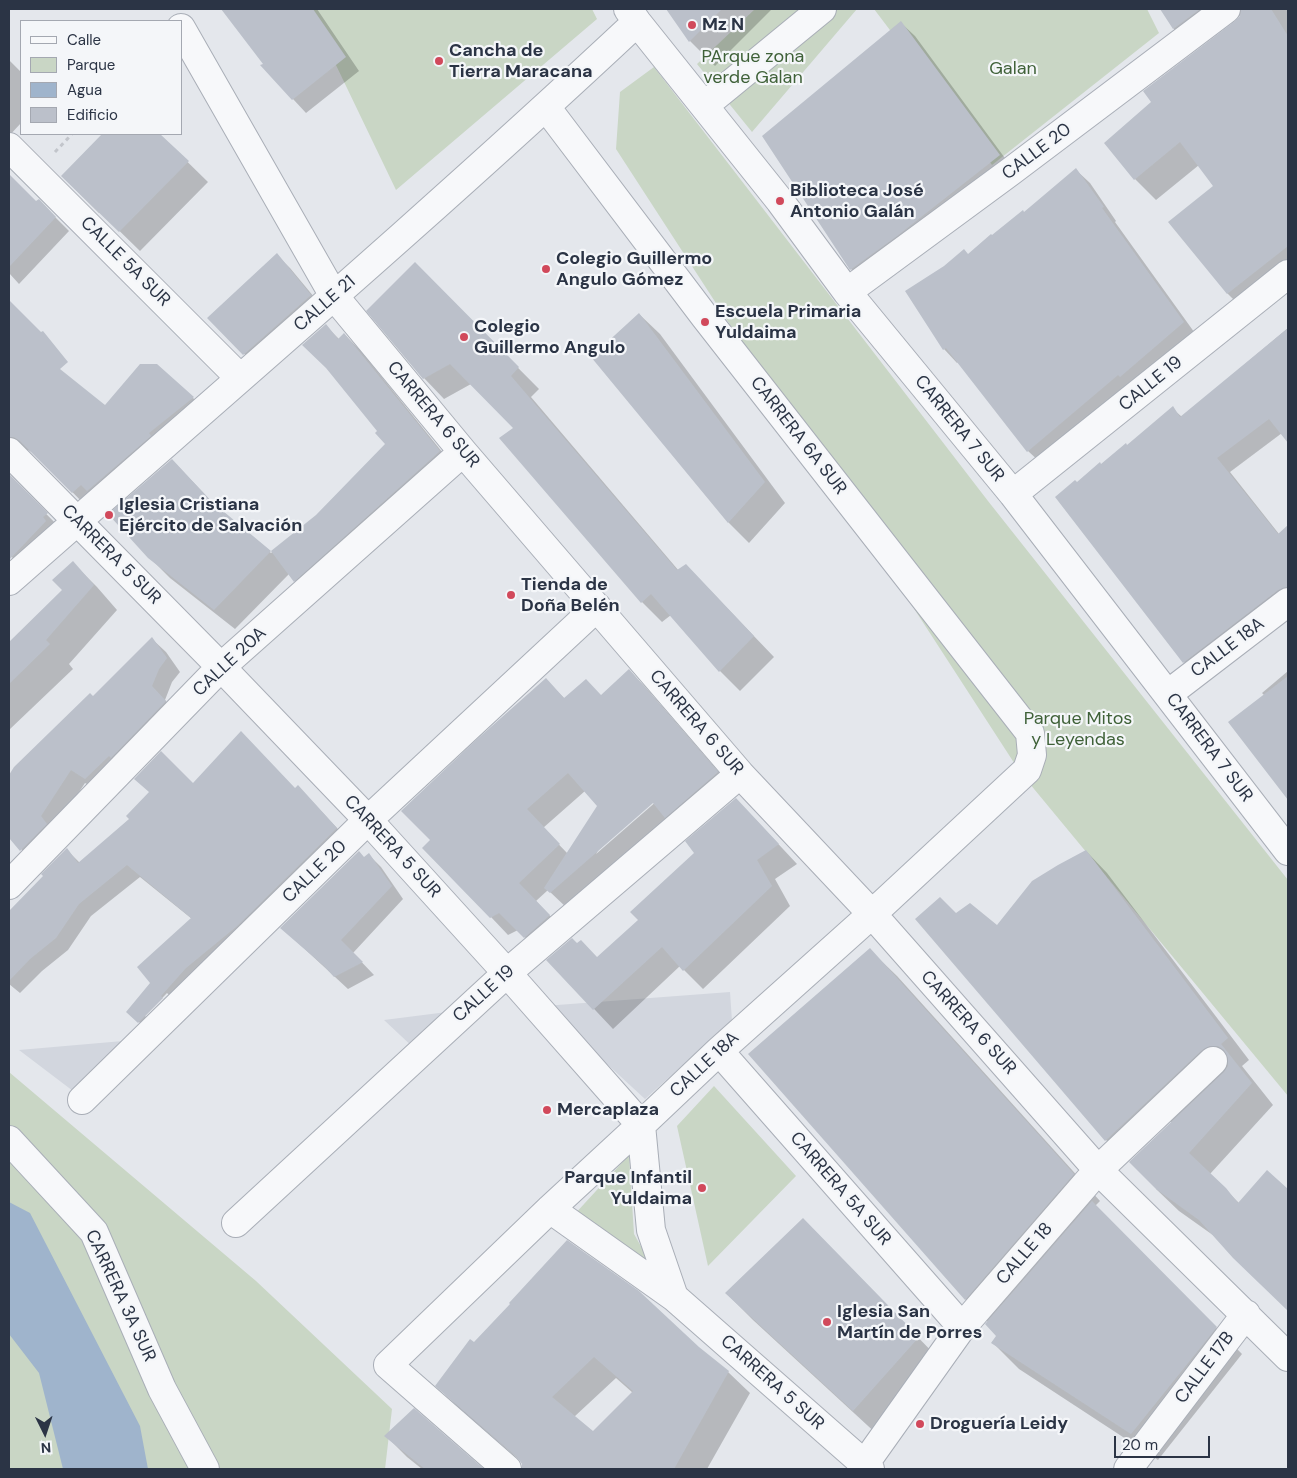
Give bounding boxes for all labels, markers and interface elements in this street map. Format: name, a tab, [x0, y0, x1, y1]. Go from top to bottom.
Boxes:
place label: Mz N	[702, 14, 744, 36]
marker: Mz N	[686, 19, 698, 31]
legend	[20, 20, 182, 135]
text: Calle	[67, 30, 101, 50]
place label: Cancha de Tierra Maracana	[449, 40, 593, 82]
park label: PArque zona verde Galan	[702, 46, 804, 88]
text: Parque	[67, 55, 115, 75]
marker: Cancha de Tierra Maracana	[433, 55, 445, 67]
park label: Galan	[989, 58, 1037, 80]
text: Agua	[67, 80, 102, 100]
text: Edificio	[67, 105, 118, 125]
street label: CALLE 20	[998, 119, 1076, 185]
place label: Biblioteca José Antonio Galán	[790, 180, 924, 222]
marker: Biblioteca José Antonio Galán	[774, 195, 786, 207]
street label: CALLE 5A SUR	[76, 213, 174, 311]
place label: Colegio Guillermo Angulo Gómez	[556, 248, 712, 290]
marker: Colegio Guillermo Angulo Gómez	[540, 263, 552, 275]
street label: CALLE 21	[290, 271, 360, 337]
place label: Escuela Primaria Yuldaima	[715, 301, 861, 344]
place label: Colegio Guillermo Angulo	[474, 316, 625, 358]
marker: Escuela Primaria Yuldaima	[699, 316, 711, 328]
marker: Colegio Guillermo Angulo	[458, 331, 470, 343]
street label: CALLE 19	[1115, 352, 1187, 416]
street label: CARRERA 6 SUR	[382, 357, 484, 473]
street label: CARRERA 7 SUR	[909, 371, 1009, 487]
street label: CARRERA 6A SUR	[745, 373, 851, 499]
place label: Iglesia Cristiana Ejército de Salvación	[119, 494, 302, 536]
street label: CARRERA 5 SUR	[57, 501, 165, 609]
marker: Iglesia Cristiana Ejército de Salvación	[103, 509, 115, 521]
place label: Tienda de Doña Belén	[521, 574, 620, 616]
marker: Tienda de Doña Belén	[505, 589, 517, 601]
street label: CALLE 18A	[1187, 613, 1269, 683]
street label: CALLE 20A	[189, 623, 271, 701]
street label: CARRERA 6 SUR	[644, 666, 748, 780]
street label: CARRERA 7 SUR	[1161, 689, 1257, 807]
park label: Parque Mitos y Leyendas	[1024, 708, 1132, 751]
street label: CARRERA 5 SUR	[339, 791, 445, 903]
street label: CALLE 20	[278, 836, 352, 908]
street label: CALLE 19	[449, 961, 519, 1027]
street label: CARRERA 6 SUR	[916, 967, 1020, 1079]
street label: CALLE 18A	[666, 1028, 744, 1102]
place label: Mercaplaza	[557, 1099, 659, 1121]
marker: Mercaplaza	[541, 1104, 553, 1116]
street label: CARRERA 5A SUR	[785, 1128, 895, 1250]
place label: Parque Infantil Yuldaima	[564, 1167, 692, 1210]
marker: Parque Infantil Yuldaima	[696, 1182, 708, 1194]
street label: CALLE 18	[992, 1219, 1058, 1289]
street label: CARRERA 3A SUR	[80, 1227, 160, 1365]
place label: Iglesia San Martín de Porres	[837, 1301, 982, 1344]
marker: Iglesia San Martín de Porres	[821, 1316, 833, 1328]
street label: CALLE 17B	[1171, 1328, 1239, 1408]
street label: CARRERA 5 SUR	[716, 1331, 828, 1435]
north arrow	[20, 1408, 70, 1458]
place label: Droguería Leidy	[930, 1413, 1068, 1435]
marker: Droguería Leidy	[914, 1418, 926, 1430]
scale bar	[1117, 1426, 1213, 1458]
text: 20 m	[1122, 1435, 1158, 1455]
text: N	[40, 1439, 52, 1457]

